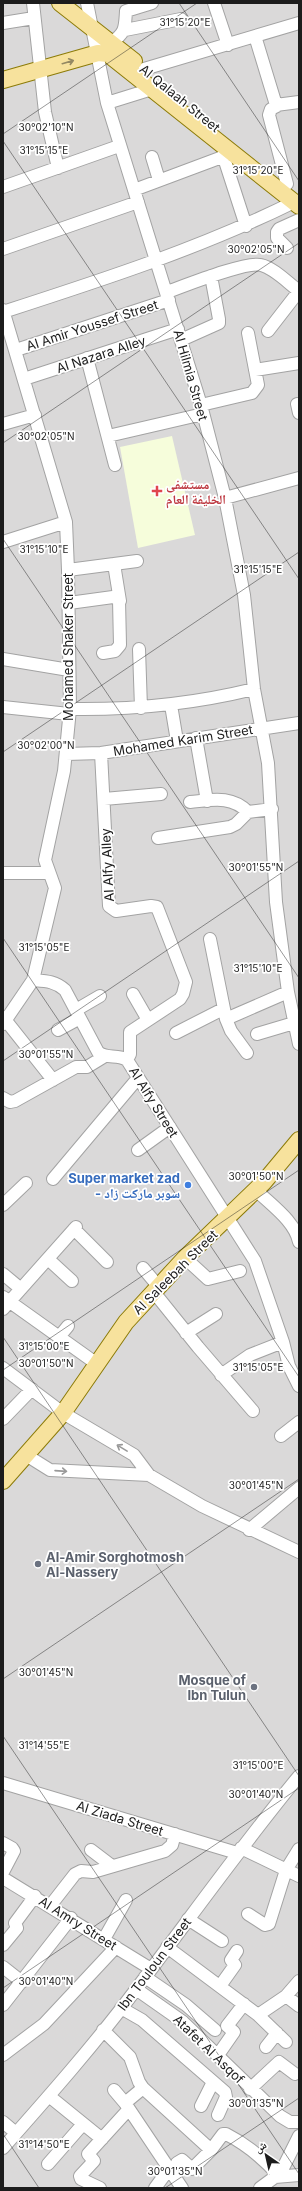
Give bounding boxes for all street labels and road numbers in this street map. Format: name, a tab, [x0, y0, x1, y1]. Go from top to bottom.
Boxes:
street label: Al Qalaah Street	[137, 61, 223, 135]
street label: Al Amir Youssef Street	[24, 296, 160, 354]
street label: Al Hilmia Street	[170, 328, 212, 422]
street label: Al Nazara Alley	[54, 332, 148, 376]
street label: Mohamed Shaker Street	[60, 573, 76, 721]
street label: Mohamed Karim Street	[112, 721, 254, 759]
street label: Al Alfy Alley	[97, 828, 117, 902]
street label: Al Alfy Street	[126, 1064, 182, 1140]
street label: Al Saleebah Street	[129, 1226, 221, 1318]
street label: Al Ziada Street	[75, 1797, 165, 1839]
street label: Al Amry Street	[36, 1893, 120, 1953]
street label: Ibn Touloun Street	[114, 1914, 194, 2014]
street label: Atafet Al Asqof	[170, 2011, 248, 2087]

